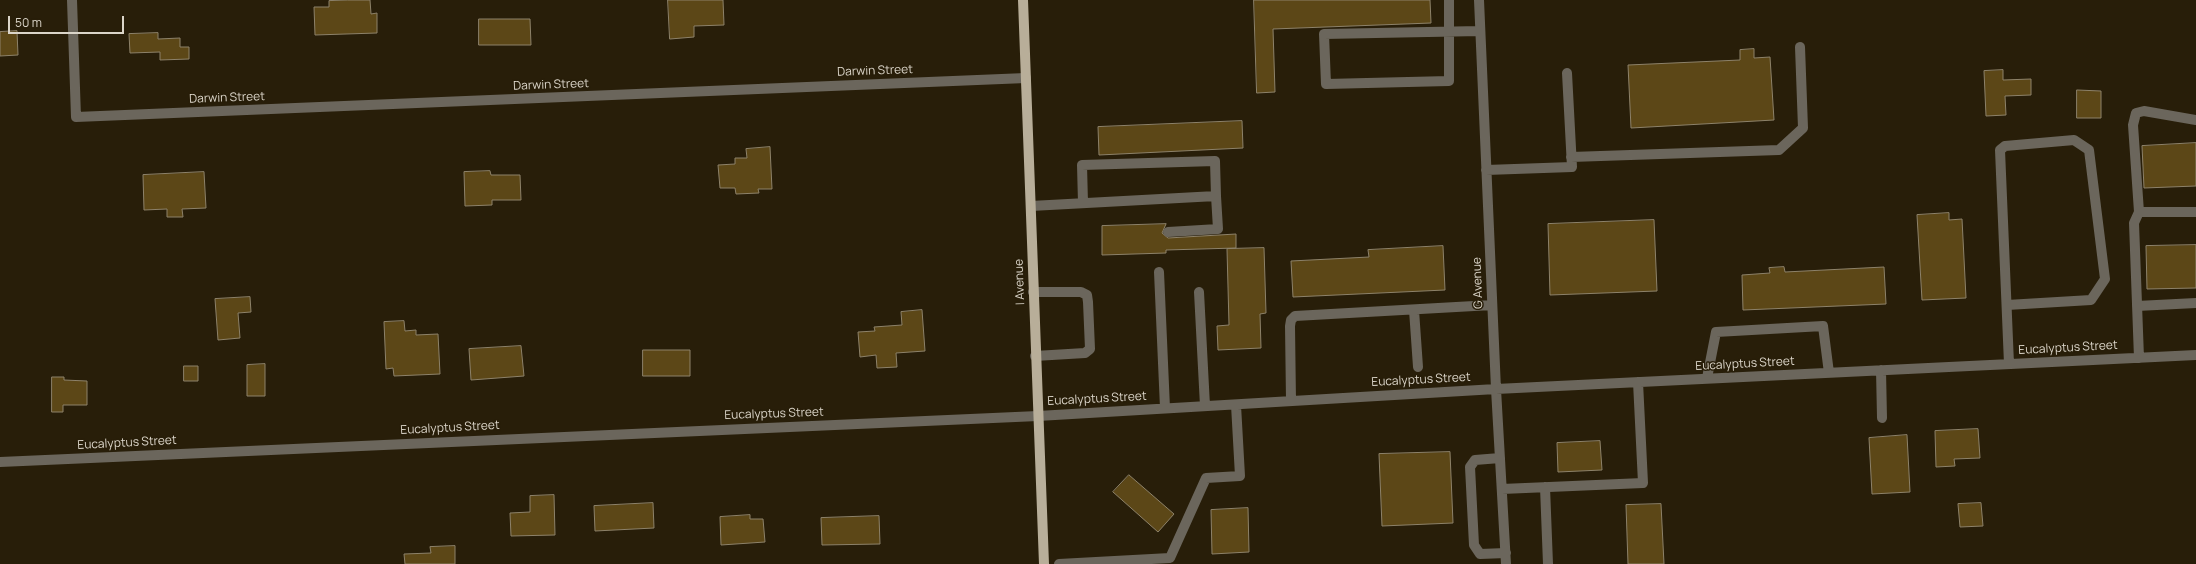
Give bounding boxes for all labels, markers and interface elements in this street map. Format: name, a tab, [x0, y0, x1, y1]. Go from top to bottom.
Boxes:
scale bar	[10, 8, 126, 34]
text: 50 m	[15, 14, 42, 31]
street label: Darwin Street	[837, 62, 913, 80]
street label: Darwin Street	[513, 76, 589, 94]
street label: Darwin Street	[189, 89, 265, 107]
street label: G Avenue	[1470, 257, 1486, 309]
street label: I Avenue	[1012, 259, 1028, 305]
street label: Eucalyptus Street	[2018, 338, 2118, 358]
street label: Eucalyptus Street	[1695, 354, 1795, 374]
street label: Eucalyptus Street	[1371, 370, 1471, 390]
street label: Eucalyptus Street	[1047, 389, 1147, 409]
street label: Eucalyptus Street	[724, 405, 824, 423]
street label: Eucalyptus Street	[400, 418, 500, 438]
street label: Eucalyptus Street	[77, 433, 177, 453]

